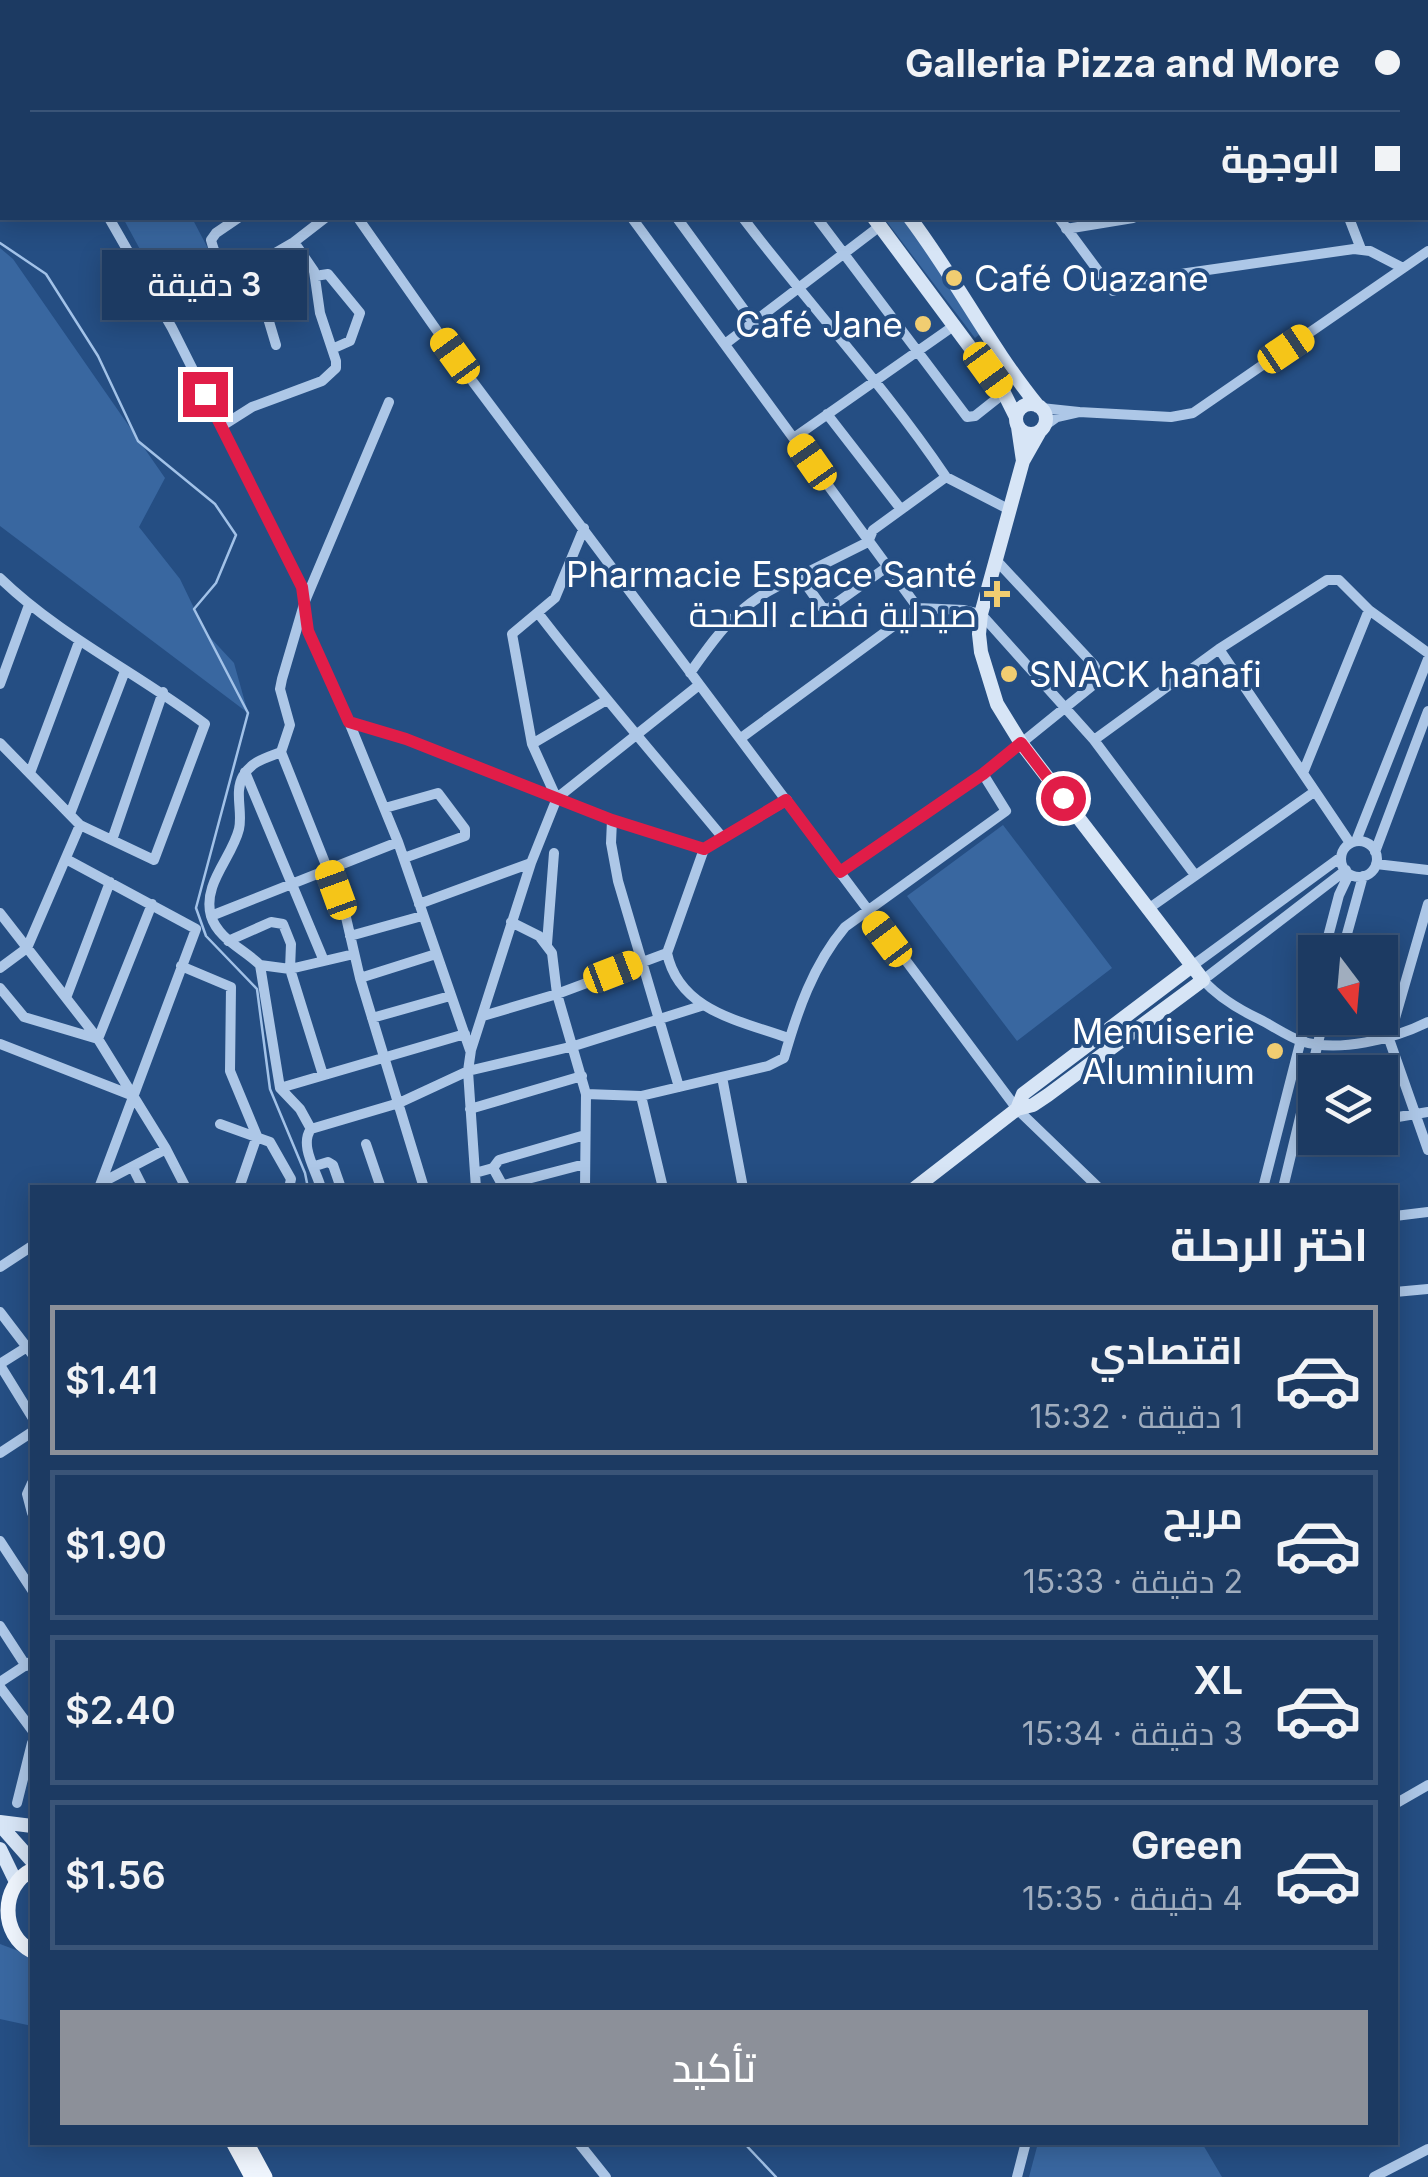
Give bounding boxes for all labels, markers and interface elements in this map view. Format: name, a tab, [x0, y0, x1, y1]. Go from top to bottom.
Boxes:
text: Galleria Pizza and More	[905, 40, 1340, 86]
text: الوجهة	[1221, 136, 1340, 182]
callout: 3 دقيقة	[102, 249, 308, 319]
place label: Café Ouazane	[974, 257, 1209, 299]
text: 3 دقيقة	[148, 265, 261, 304]
marker: Café Ouazane	[943, 267, 965, 289]
place label: Café Jane	[735, 303, 903, 345]
marker: Café Jane	[912, 313, 934, 335]
car	[1253, 320, 1319, 378]
car	[425, 323, 485, 389]
car	[958, 337, 1018, 403]
route end	[183, 372, 228, 417]
car	[783, 429, 841, 495]
place label: Pharmacie Espace Santé صيدلية فضاء الصحة	[566, 553, 977, 635]
marker: Pharmacie Espace Santé صيدلية فضاء الصحة	[986, 583, 1008, 605]
place label: SNACK hanafi	[1029, 653, 1262, 695]
marker: SNACK hanafi	[998, 663, 1020, 685]
route start	[1041, 776, 1086, 821]
car	[312, 857, 360, 923]
car	[857, 906, 917, 972]
north arrow	[1298, 935, 1398, 1035]
map controls	[1298, 935, 1398, 1155]
car	[580, 947, 646, 997]
place label: Menuiserie Aluminium	[1072, 1010, 1255, 1092]
marker: Menuiserie Aluminium	[1264, 1040, 1286, 1062]
button: layers	[1298, 1055, 1398, 1155]
text: اختر الرحلة	[1170, 1217, 1368, 1272]
text: اقتصادي	[1090, 1327, 1243, 1373]
icon: car	[1273, 1335, 1363, 1425]
text: $1.41	[65, 1357, 158, 1403]
text: 1 دقيقة · 15:32	[1030, 1397, 1243, 1436]
text: مريح	[1163, 1492, 1243, 1538]
icon: car	[1273, 1500, 1363, 1590]
text: $1.90	[65, 1522, 167, 1568]
text: 2 دقيقة · 15:33	[1023, 1562, 1243, 1601]
text: XL	[1193, 1657, 1243, 1703]
icon: car	[1273, 1665, 1363, 1755]
text: $2.40	[65, 1687, 176, 1733]
text: 3 دقيقة · 15:34	[1022, 1714, 1243, 1753]
text: Green	[1131, 1822, 1243, 1868]
icon: car	[1273, 1830, 1363, 1920]
text: $1.56	[65, 1852, 166, 1898]
text: 4 دقيقة · 15:35	[1022, 1879, 1243, 1918]
button: تأكيد	[60, 2010, 1368, 2125]

